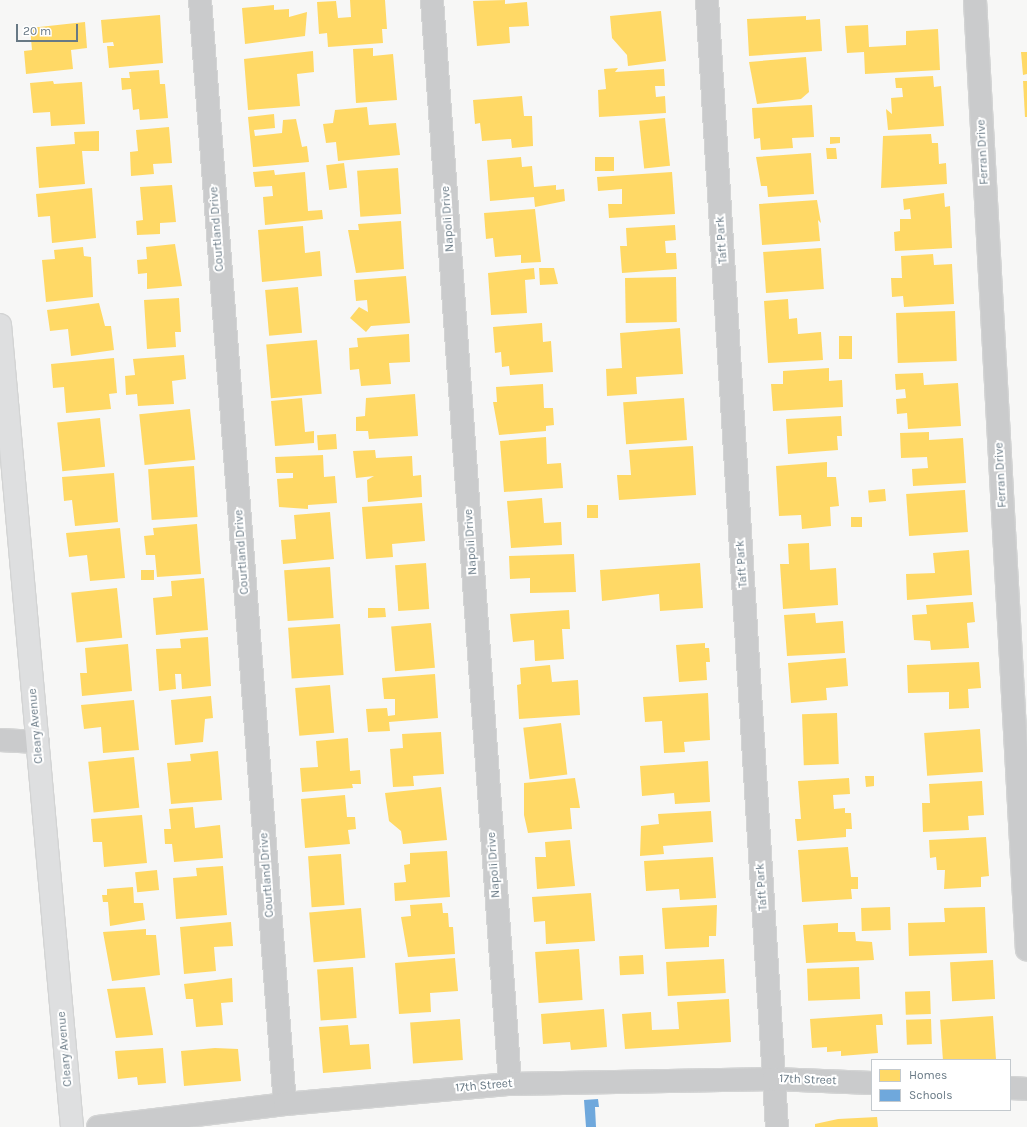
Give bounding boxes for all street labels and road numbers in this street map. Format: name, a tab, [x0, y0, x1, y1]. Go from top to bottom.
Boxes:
street label: Ferran Drive	[974, 119, 992, 185]
street label: Napoli Drive	[439, 185, 457, 253]
street label: Courtland Drive	[207, 186, 227, 272]
street label: Taft Park	[713, 216, 731, 264]
street label: Ferran Drive	[992, 442, 1010, 508]
street label: Napoli Drive	[462, 508, 480, 576]
street label: Courtland Drive	[232, 509, 252, 595]
street label: Taft Park	[733, 540, 751, 588]
street label: Cleary Avenue	[26, 688, 46, 764]
street label: Napoli Drive	[485, 831, 503, 899]
street label: Courtland Drive	[257, 832, 277, 918]
street label: Taft Park	[753, 863, 771, 911]
street label: Cleary Avenue	[55, 1011, 75, 1087]
street label: 17th Street	[779, 1072, 837, 1088]
street label: 17th Street	[455, 1076, 513, 1096]

